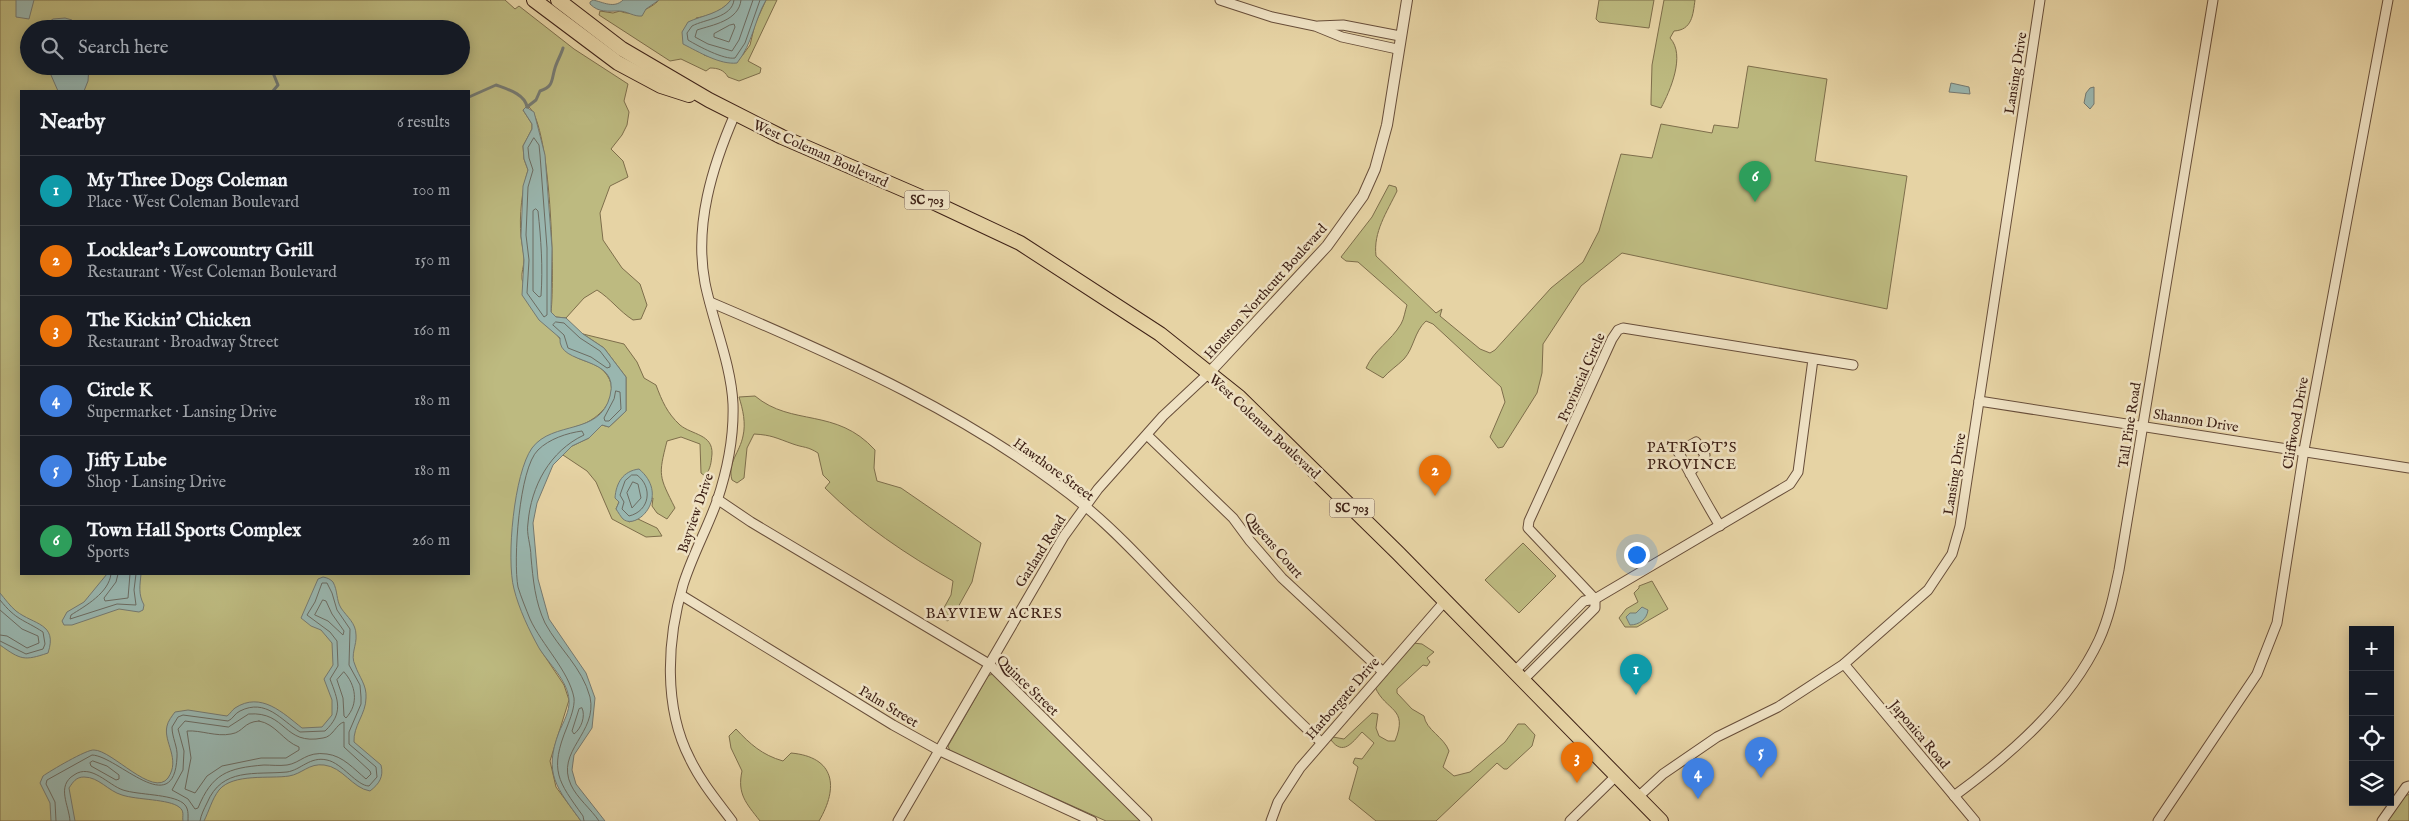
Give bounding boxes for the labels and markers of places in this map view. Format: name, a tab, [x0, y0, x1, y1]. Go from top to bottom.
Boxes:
pin: 6	[1739, 161, 1771, 202]
pin: 2	[1419, 455, 1451, 496]
pin: 1	[1620, 654, 1652, 695]
pin: 5	[1745, 737, 1777, 778]
pin: 3	[1561, 742, 1593, 783]
pin: 4	[1682, 758, 1714, 799]

